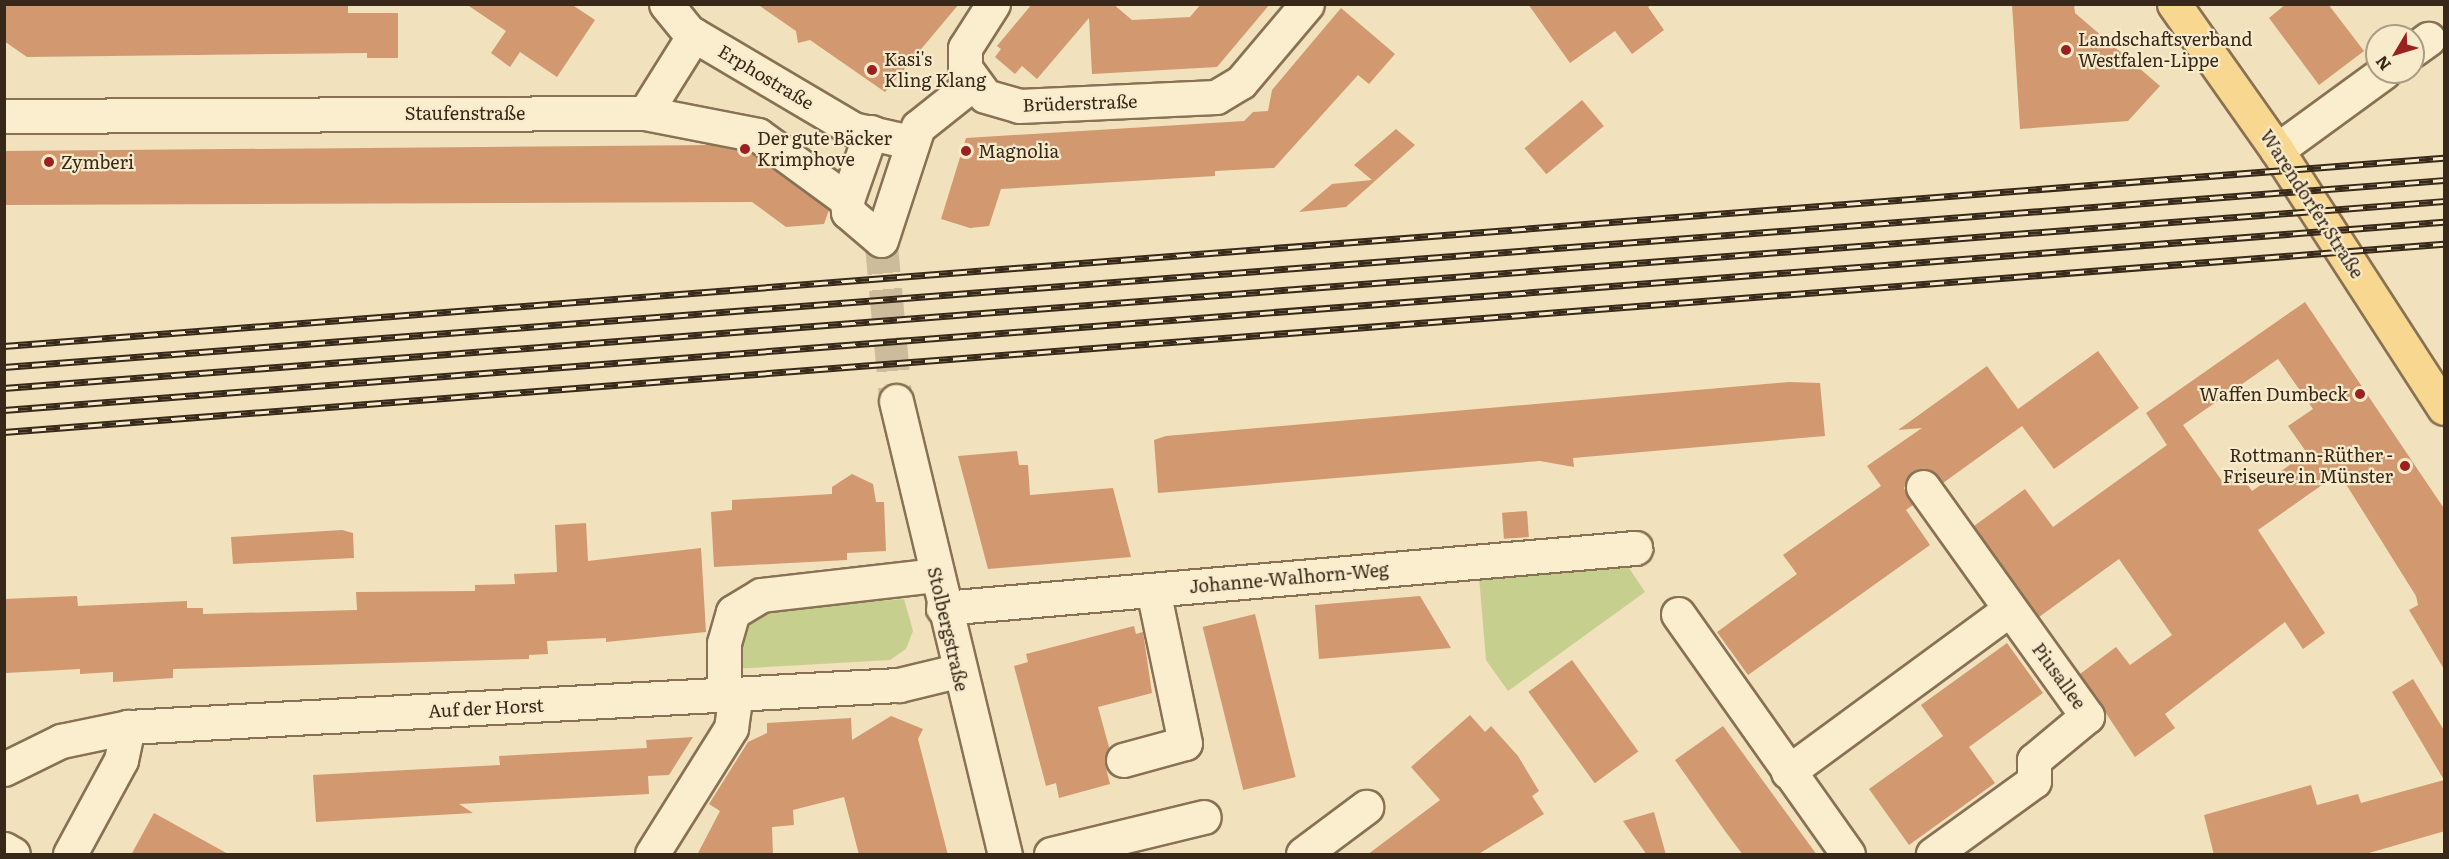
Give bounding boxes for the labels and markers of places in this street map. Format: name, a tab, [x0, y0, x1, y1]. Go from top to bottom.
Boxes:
place label: Landschaftsverband Westfalen-Lippe	[2078, 29, 2252, 72]
marker: Landschaftsverband Westfalen-Lippe	[2059, 43, 2073, 57]
place label: Kasi's Kling Klang	[884, 49, 986, 92]
marker: Kasi's Kling Klang	[865, 63, 879, 77]
place label: Der gute Bäcker Krimphove	[757, 128, 892, 170]
place label: Magnolia	[978, 140, 1059, 162]
marker: Der gute Bäcker Krimphove	[738, 142, 752, 156]
marker: Magnolia	[959, 144, 973, 158]
place label: Zymberi	[61, 151, 134, 173]
marker: Zymberi	[42, 155, 56, 169]
place label: Waffen Dumbeck	[2199, 383, 2348, 405]
marker: Waffen Dumbeck	[2353, 387, 2367, 401]
place label: Rottmann-Rüther - Friseure in Münster	[2223, 445, 2393, 488]
marker: Rottmann-Rüther - Friseure in Münster	[2398, 459, 2412, 473]

